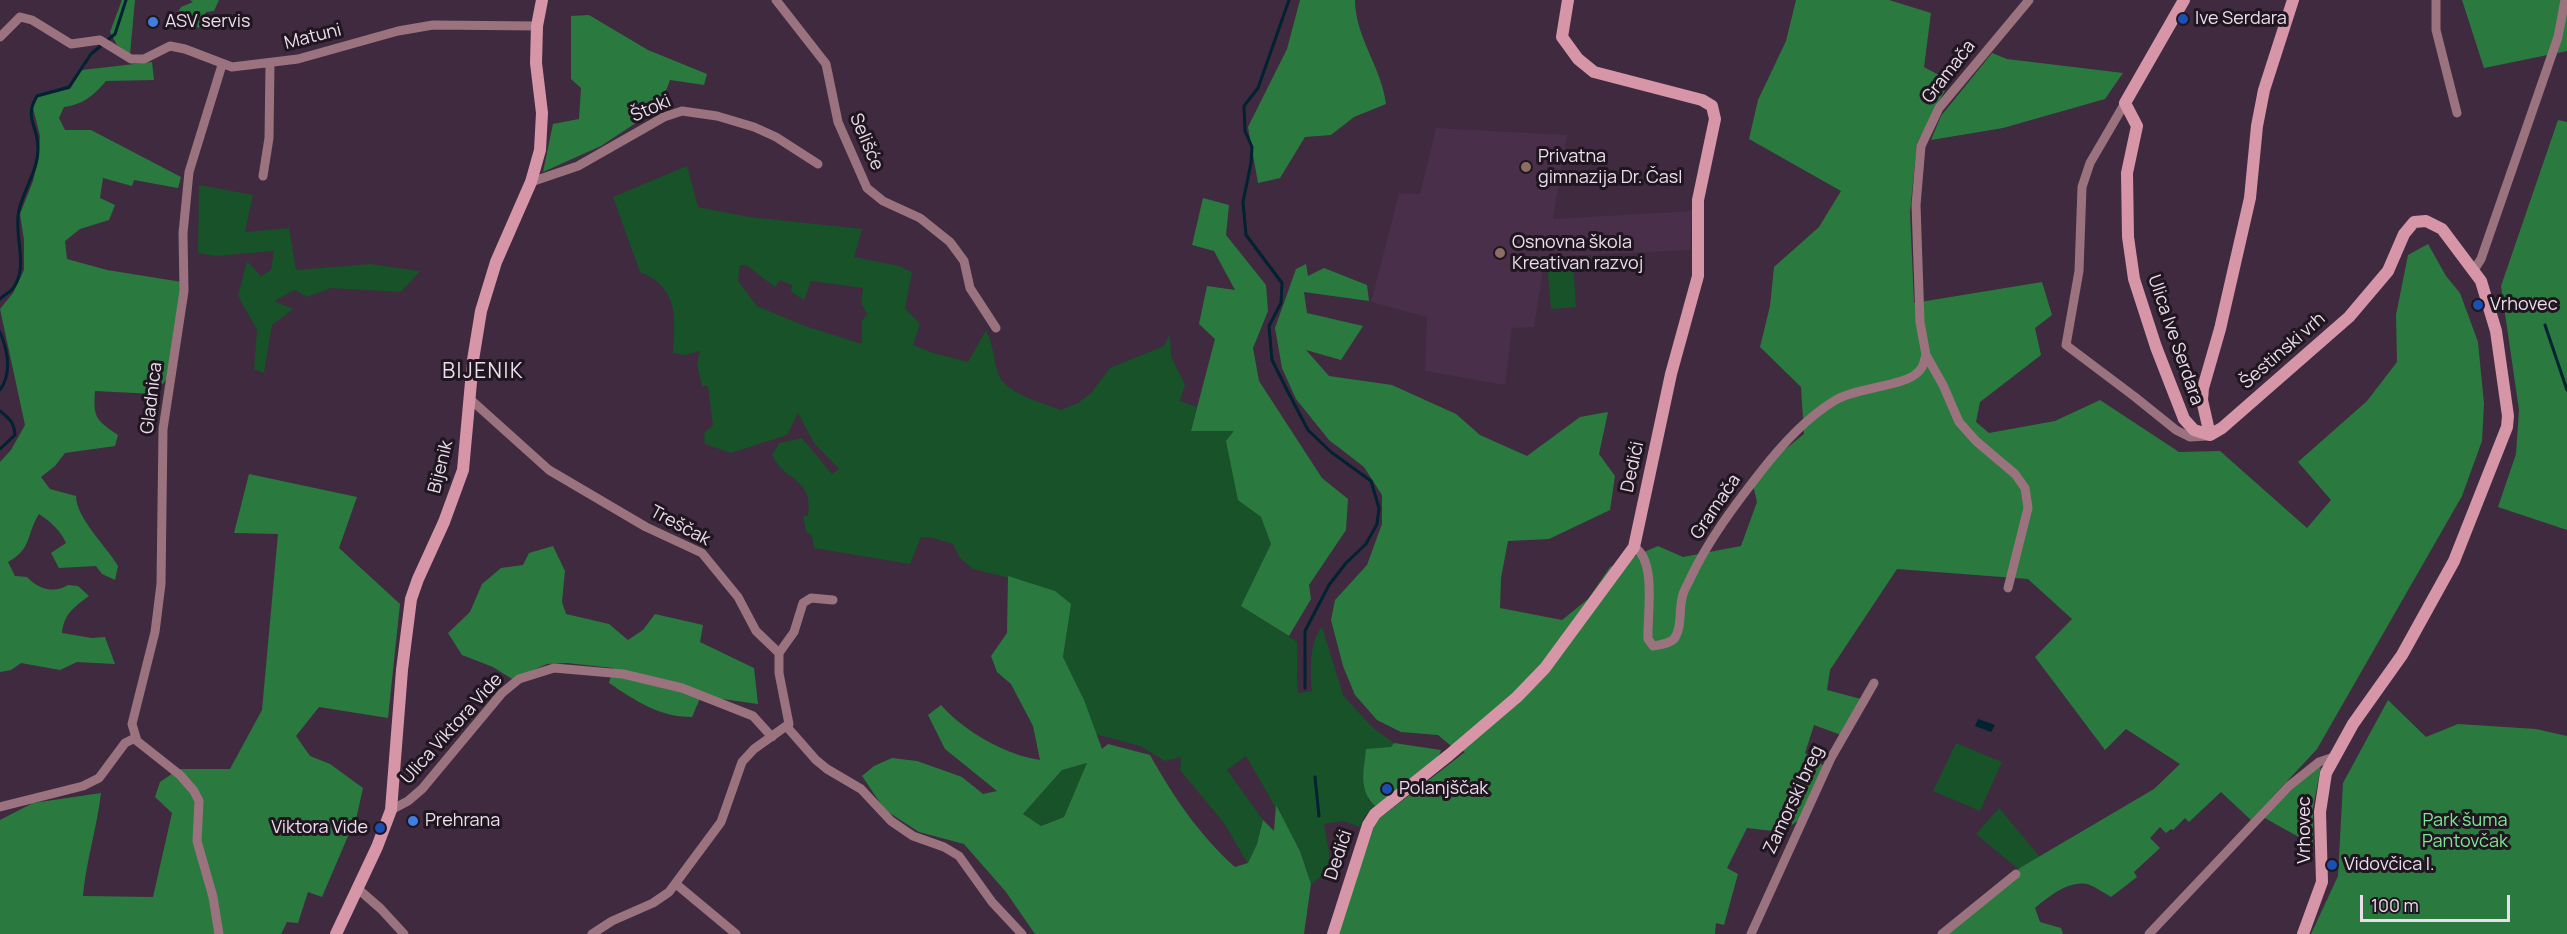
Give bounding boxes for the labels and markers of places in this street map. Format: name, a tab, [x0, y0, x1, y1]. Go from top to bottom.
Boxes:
place label: Ive Serdara	[2195, 8, 2287, 30]
place label: ASV servis	[165, 11, 250, 33]
marker: Ive Serdara	[2176, 12, 2190, 26]
marker: ASV servis	[146, 15, 160, 29]
place label: Privatna gimnazija Dr. Časl	[1538, 146, 1682, 188]
marker: Privatna gimnazija Dr. Časl	[1519, 160, 1533, 174]
place label: Osnovna škola Kreativan razvoj	[1512, 232, 1643, 274]
marker: Osnovna škola Kreativan razvoj	[1493, 246, 1507, 260]
place label: Vrhovec	[2490, 294, 2558, 316]
marker: Vrhovec	[2471, 298, 2485, 312]
place label: Polanjščak	[1399, 778, 1488, 800]
marker: Polanjščak	[1380, 782, 1394, 796]
place label: Prehrana	[425, 810, 500, 832]
marker: Prehrana	[406, 814, 420, 828]
place label: Viktora Vide	[271, 817, 368, 839]
marker: Viktora Vide	[373, 821, 387, 835]
place label: Vidovčica I.	[2344, 854, 2435, 876]
marker: Vidovčica I.	[2325, 858, 2339, 872]

